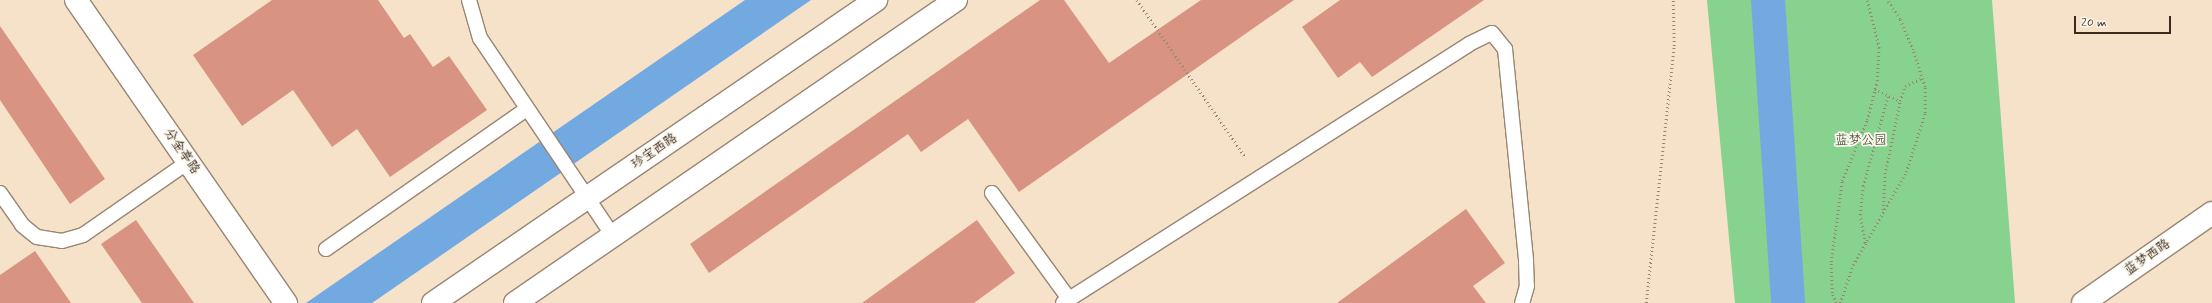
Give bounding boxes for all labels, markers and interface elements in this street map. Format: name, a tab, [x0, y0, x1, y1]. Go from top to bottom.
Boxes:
scale bar	[2076, 8, 2173, 34]
text: 20 m	[2081, 15, 2107, 31]
street label: 分金亭路	[160, 126, 202, 178]
street label: 珍宝西路	[629, 131, 681, 173]
park label: 蓝梦公园	[1835, 133, 1887, 149]
street label: 蓝梦西路	[2122, 237, 2174, 279]

